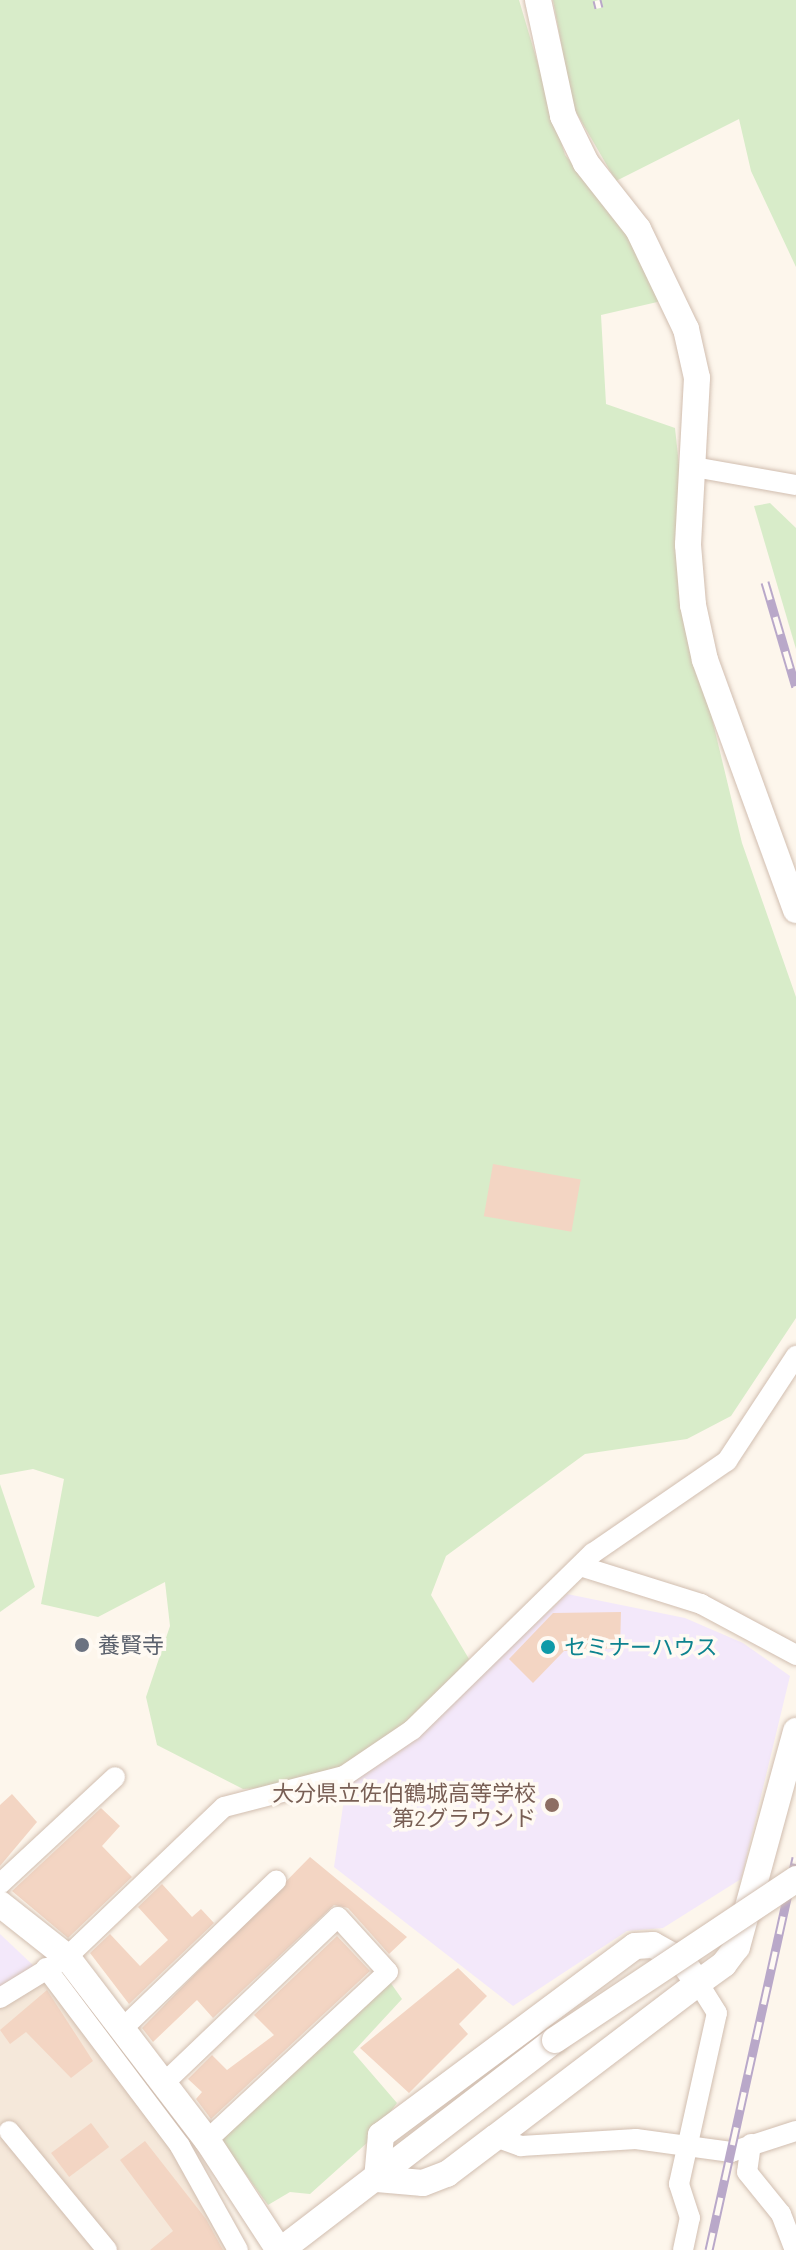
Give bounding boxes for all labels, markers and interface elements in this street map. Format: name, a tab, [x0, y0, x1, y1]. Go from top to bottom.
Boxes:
place label: 養賢寺	[98, 1632, 164, 1658]
place label: セミナーハウス	[564, 1634, 718, 1660]
marker: 養賢寺	[73, 1636, 91, 1654]
marker: セミナーハウス	[539, 1638, 557, 1656]
place label: 大分県立佐伯鶴城高等学校 第2グラウンド	[272, 1779, 536, 1830]
marker: 大分県立佐伯鶴城高等学校 第2グラウンド	[543, 1796, 561, 1814]

